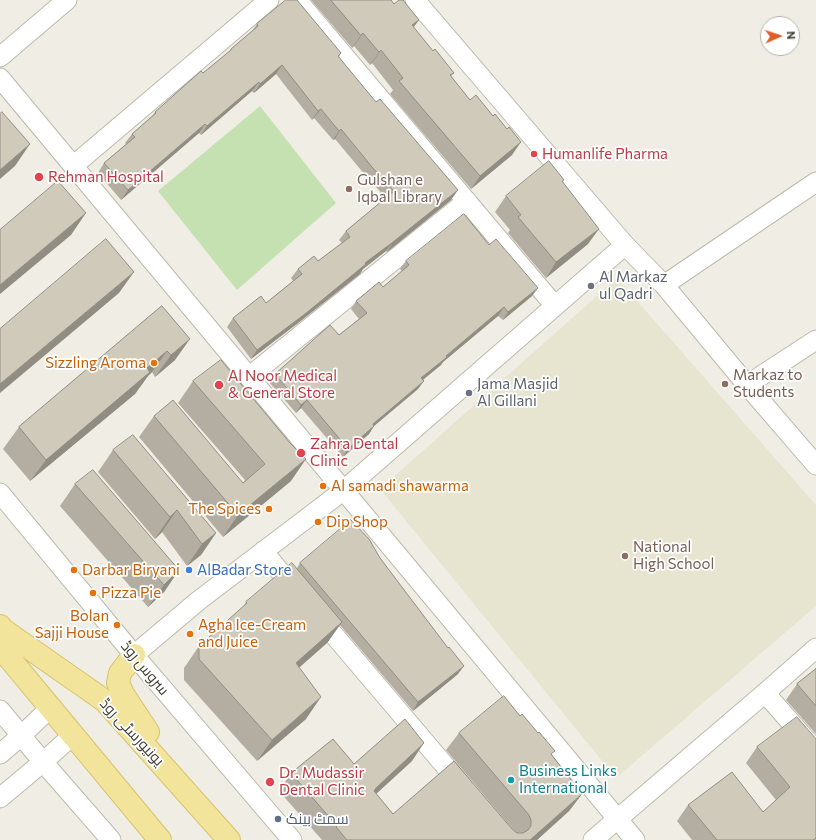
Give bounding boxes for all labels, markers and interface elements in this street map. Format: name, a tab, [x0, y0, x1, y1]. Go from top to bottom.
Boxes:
north arrow	[760, 16, 800, 56]
text: N	[785, 31, 798, 40]
place label: Humanlife Pharma	[542, 145, 668, 163]
marker: Humanlife Pharma	[529, 149, 539, 159]
place label: Rehman Hospital	[48, 168, 164, 186]
marker: Rehman Hospital	[33, 171, 45, 183]
place label: Gulshan e Iqbal Library	[357, 171, 442, 206]
marker: Gulshan e Iqbal Library	[344, 184, 354, 194]
place label: Al Markaz ul Qadri	[599, 268, 668, 303]
marker: Al Markaz ul Qadri	[586, 281, 596, 291]
place label: Sizzling Aroma	[45, 354, 146, 372]
marker: Sizzling Aroma	[149, 358, 159, 368]
place label: Markaz to Students	[733, 366, 802, 401]
place label: Al Noor Medical & General Store	[228, 367, 337, 402]
place label: Jama Masjid Al Gillani	[477, 375, 558, 410]
marker: Al Noor Medical & General Store	[213, 379, 225, 391]
marker: Markaz to Students	[720, 379, 730, 389]
marker: Jama Masjid Al Gillani	[464, 388, 474, 398]
place label: Zahra Dental Clinic	[310, 435, 398, 470]
marker: Zahra Dental Clinic	[295, 447, 307, 459]
place label: Al samadi shawarma	[331, 477, 469, 495]
marker: Al samadi shawarma	[318, 481, 328, 491]
place label: The Spices	[188, 500, 261, 518]
marker: The Spices	[264, 504, 274, 514]
place label: Dip Shop	[326, 513, 388, 531]
marker: Dip Shop	[313, 517, 323, 527]
place label: National High School	[633, 538, 714, 573]
marker: National High School	[620, 551, 630, 561]
place label: Darbar Biryani	[82, 561, 180, 579]
place label: AlBadar Store	[197, 561, 291, 579]
marker: Darbar Biryani	[69, 565, 79, 575]
marker: AlBadar Store	[184, 565, 194, 575]
place label: Pizza Pie	[101, 584, 161, 602]
marker: Pizza Pie	[88, 588, 98, 598]
place label: Bolan Sajji House	[35, 607, 109, 642]
place label: Agha Ice-Cream and Juice	[198, 616, 306, 651]
marker: Bolan Sajji House	[112, 620, 122, 630]
marker: Agha Ice-Cream and Juice	[185, 629, 195, 639]
street label: سروس روڈ	[117, 637, 173, 699]
street label: یونیورسٹی روڈ	[96, 694, 168, 770]
place label: Business Links International	[519, 762, 617, 797]
place label: Dr. Mudassir Dental Clinic	[279, 764, 365, 799]
marker: Business Links International	[506, 775, 516, 785]
marker: Dr. Mudassir Dental Clinic	[264, 776, 276, 788]
place label: سمٹ بینک	[286, 810, 349, 828]
marker: سمٹ بینک	[273, 814, 283, 824]

